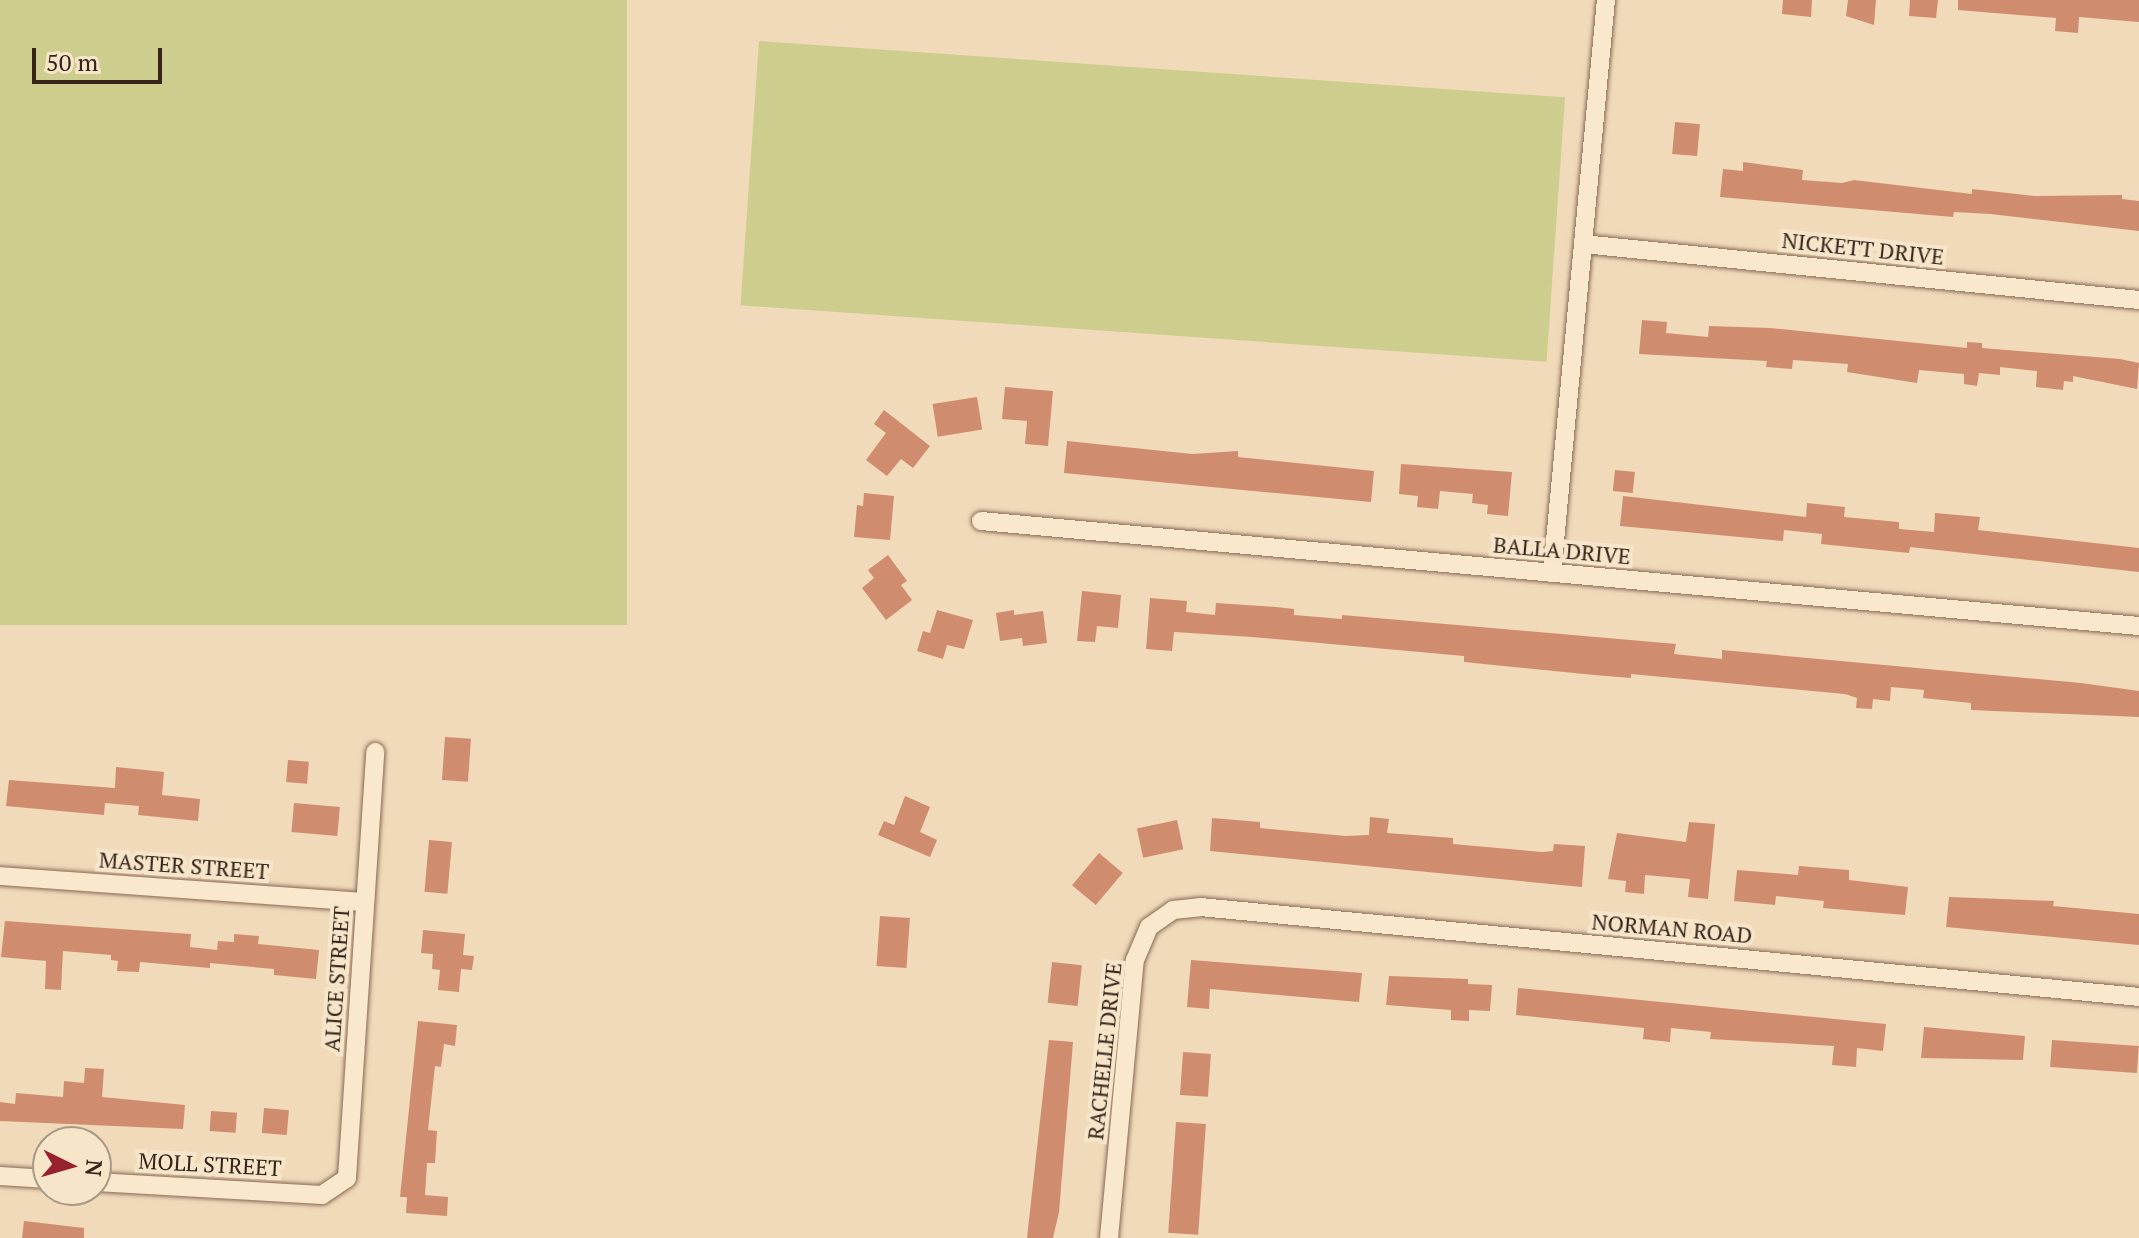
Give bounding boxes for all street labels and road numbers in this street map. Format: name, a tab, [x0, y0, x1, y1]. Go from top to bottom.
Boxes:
street label: NICKETT DRIVE	[1781, 226, 1945, 270]
street label: BALLA DRIVE	[1492, 531, 1632, 569]
street label: MASTER STREET	[98, 846, 270, 884]
street label: ALICE STREET	[318, 905, 354, 1053]
street label: NORMAN ROAD	[1591, 908, 1753, 948]
street label: RACHELLE DRIVE	[1082, 961, 1126, 1141]
street label: MOLL STREET	[138, 1147, 282, 1181]

